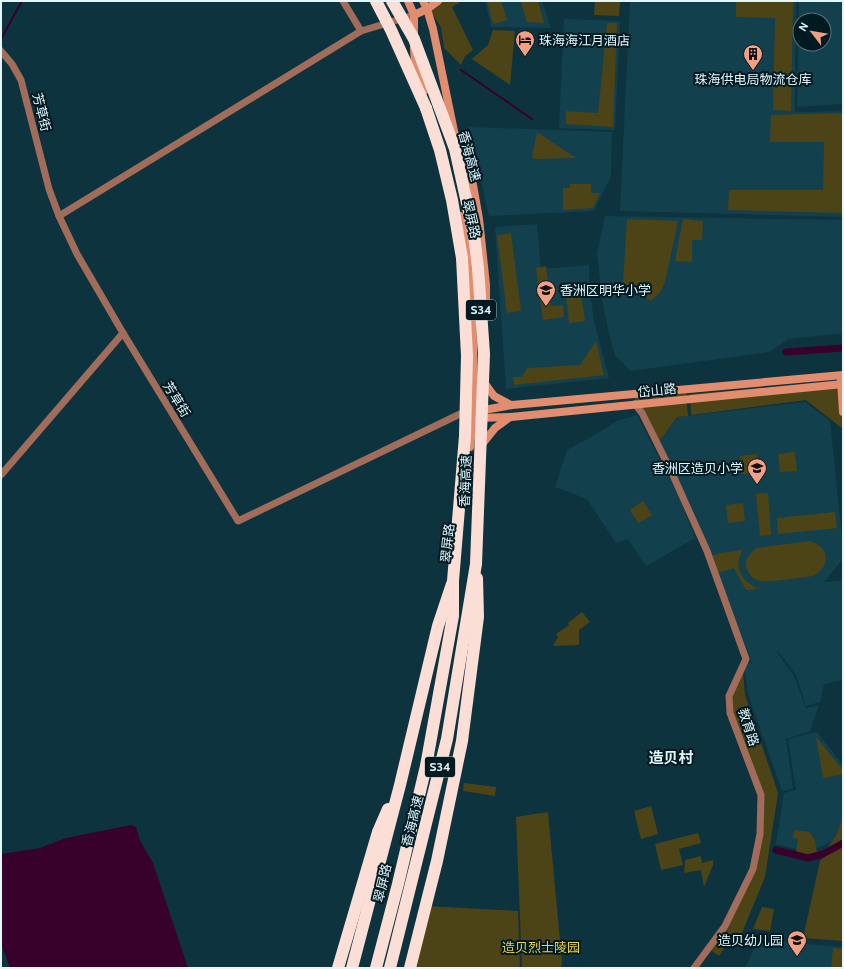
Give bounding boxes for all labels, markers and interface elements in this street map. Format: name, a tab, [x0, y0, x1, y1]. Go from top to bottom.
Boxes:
north arrow	[792, 12, 832, 52]
text: N	[795, 20, 811, 34]
hotel icon: 珠海海江月酒店	[514, 29, 536, 57]
place label: 珠海海江月酒店	[539, 32, 630, 48]
building icon: 珠海供电局物流仓库	[742, 43, 764, 71]
place label: 珠海供电局物流仓库	[694, 71, 812, 87]
street label: 芳草街	[30, 91, 54, 133]
street label: 香海高速	[456, 129, 484, 183]
street label: 翠屏路	[460, 198, 484, 240]
school or university icon: 香洲区明华小学	[535, 279, 557, 307]
place label: 香洲区明华小学	[560, 282, 651, 298]
road number: S34	[466, 300, 496, 320]
street label: 芳草街	[160, 378, 194, 420]
street label: 岱山路	[637, 380, 677, 400]
street label: 香海高速	[456, 455, 474, 507]
school or university icon: 香洲区造贝小学	[746, 457, 768, 485]
place label: 香洲区造贝小学	[652, 460, 743, 476]
street label: 翠屏路	[437, 523, 457, 563]
street label: 教育路	[735, 706, 763, 748]
district label: 造贝村	[648, 749, 694, 767]
road number: S34	[425, 757, 455, 777]
street label: 香海高速	[398, 794, 426, 848]
street label: 翠屏路	[370, 862, 394, 904]
school or university icon: 造贝幼儿园	[786, 929, 808, 957]
place label: 造贝幼儿园	[718, 932, 783, 948]
park label: 造贝烈士陵园	[502, 939, 580, 955]

